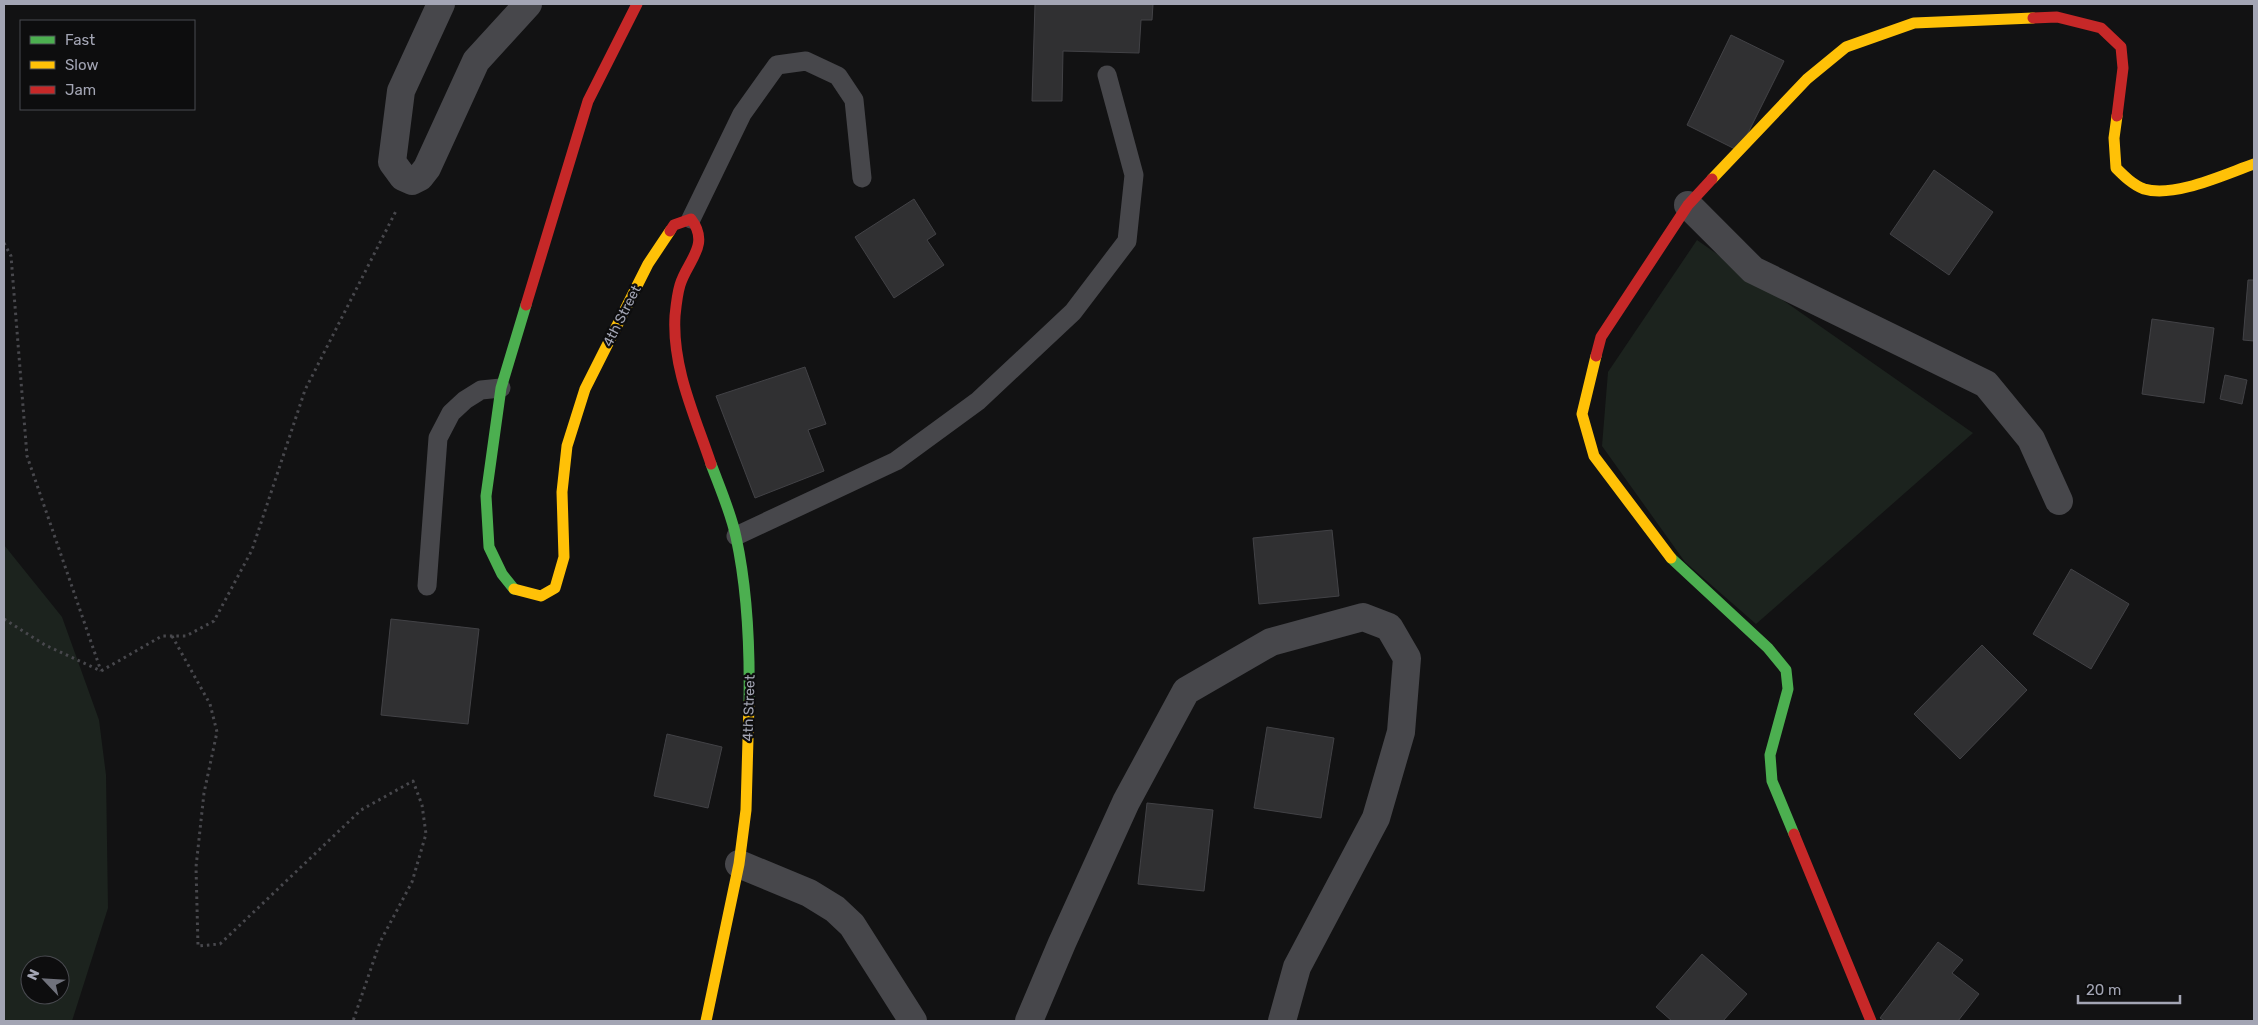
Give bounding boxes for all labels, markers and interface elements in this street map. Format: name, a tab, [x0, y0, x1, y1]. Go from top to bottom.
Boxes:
legend	[20, 20, 195, 110]
text: Fast	[65, 31, 95, 49]
text: Slow	[65, 56, 98, 74]
text: Jam	[65, 81, 96, 99]
street label: 4th Street	[599, 282, 645, 350]
street label: 4th Street	[739, 674, 759, 742]
north arrow	[20, 955, 70, 1005]
text: N	[24, 967, 44, 983]
scale bar	[2078, 972, 2180, 1004]
text: 20 m	[2086, 981, 2121, 999]

